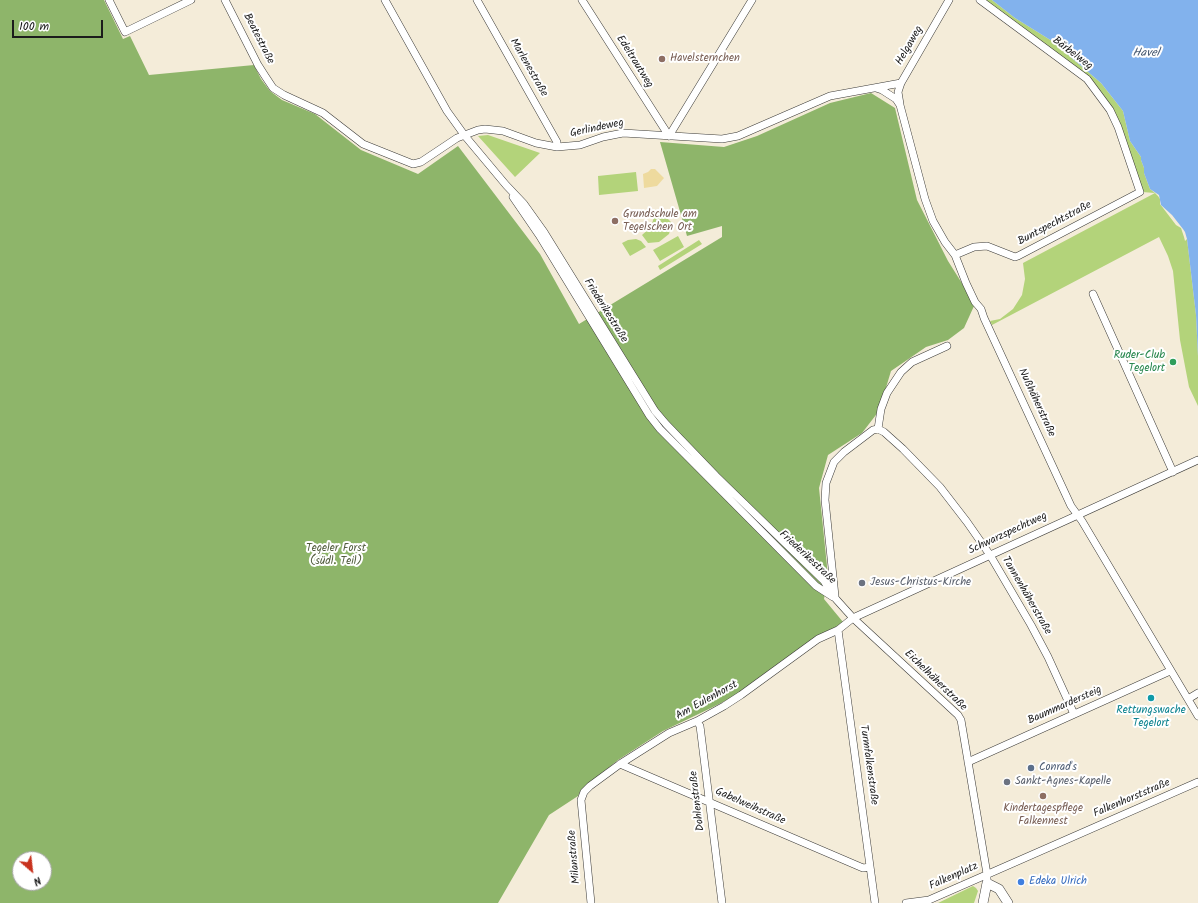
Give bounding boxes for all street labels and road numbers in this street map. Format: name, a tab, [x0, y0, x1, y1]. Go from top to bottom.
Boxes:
street label: Beatestraße	[240, 11, 276, 67]
street label: Helgaweg	[894, 24, 926, 68]
street label: Edeltrautweg	[613, 33, 655, 91]
street label: Bärbelweg	[1049, 35, 1095, 73]
street label: Marlenestraße	[506, 37, 550, 99]
street label: Gerlindeweg	[569, 117, 625, 141]
street label: Buntspechtstraße	[1016, 199, 1094, 249]
street label: Friederikestraße	[580, 277, 630, 345]
street label: Nußhäherstraße	[1014, 367, 1058, 439]
street label: Schwarzspechtweg	[967, 510, 1049, 558]
street label: Friederikestraße	[776, 528, 838, 588]
street label: Tannenhäherstraße	[998, 554, 1054, 638]
street label: Eichelhäherstraße	[901, 648, 969, 714]
street label: Am Eulenhorst	[674, 679, 740, 723]
street label: Baummardersteig	[1026, 684, 1104, 728]
street label: Turmfalkenstraße	[856, 724, 880, 806]
street label: Dohlenstraße	[688, 770, 708, 832]
street label: Falkenhorststraße	[1092, 777, 1172, 821]
street label: Gabelweihstraße	[713, 786, 787, 828]
street label: Milanstraße	[566, 829, 584, 885]
street label: Falkenplatz	[928, 860, 980, 894]

